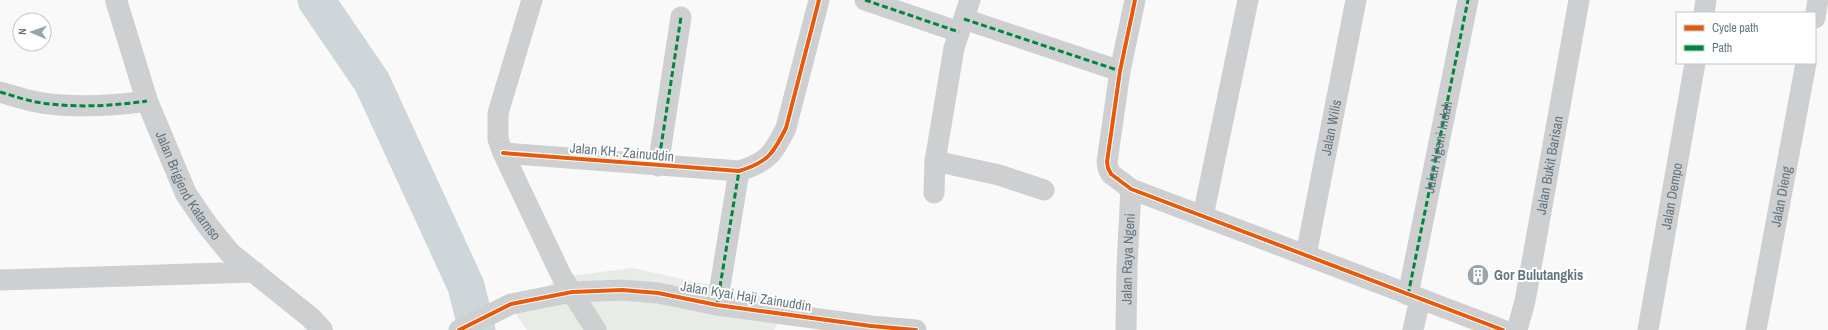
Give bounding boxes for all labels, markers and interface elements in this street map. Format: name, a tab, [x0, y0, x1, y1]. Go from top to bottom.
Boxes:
north arrow	[12, 12, 52, 52]
legend	[1676, 12, 1816, 64]
text: Cycle path	[1712, 20, 1759, 36]
text: N	[15, 28, 29, 35]
text: Path	[1712, 40, 1732, 56]
street label: Jalan Wilis	[1317, 98, 1345, 157]
street label: Jalan Ngeni Indah	[1420, 100, 1456, 195]
street label: Jalan Bukit Barisan	[1532, 115, 1567, 216]
street label: Jalan Brigjend Katamso	[152, 128, 225, 244]
street label: Jalan KH. Zainuddin	[569, 138, 675, 166]
street label: Jalan Dempo	[1657, 161, 1686, 231]
street label: Jalan Dieng	[1767, 164, 1796, 228]
street label: Jalan Raya Ngeni	[1117, 213, 1139, 305]
building icon: Gor Bulutangkis	[1465, 262, 1491, 288]
place label: Gor Bulutangkis	[1494, 266, 1583, 284]
street label: Jalan Kyai Haji Zainuddin	[679, 277, 813, 315]

